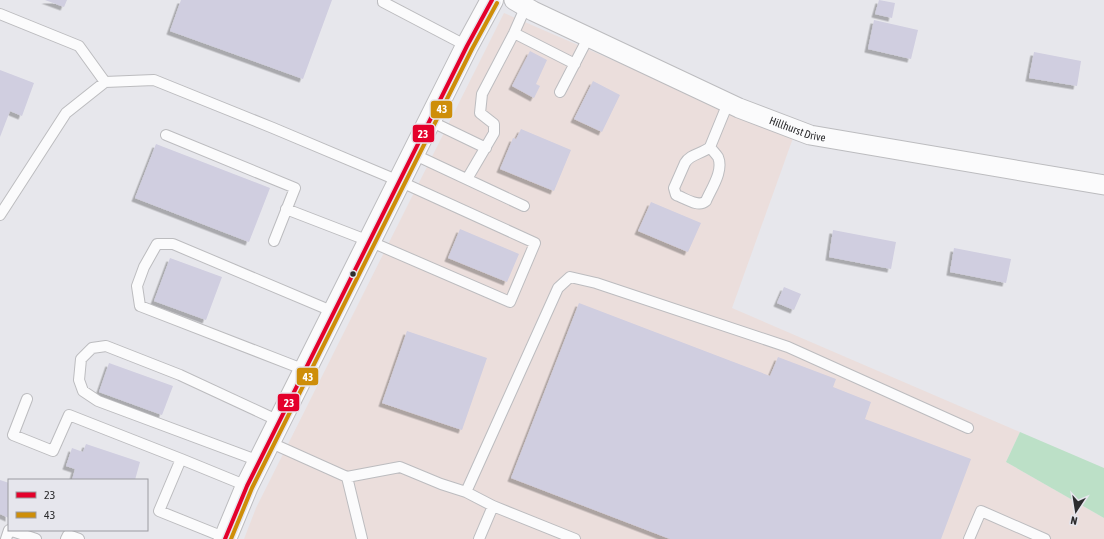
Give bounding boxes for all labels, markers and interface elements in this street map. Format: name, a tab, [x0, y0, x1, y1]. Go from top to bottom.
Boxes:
line badge: 43	[430, 100, 453, 119]
text: 43	[436, 103, 447, 115]
street label: Hillhurst Drive	[768, 114, 827, 144]
line badge: 23	[412, 124, 435, 143]
text: 23	[418, 128, 428, 140]
unlabelled marker	[348, 269, 358, 279]
line badge: 43	[296, 367, 319, 386]
text: 43	[302, 371, 313, 383]
line badge: 23	[277, 393, 300, 412]
text: 23	[284, 397, 294, 409]
legend	[8, 479, 148, 531]
text: 23	[44, 488, 55, 502]
north arrow	[1056, 491, 1096, 531]
text: 43	[44, 508, 55, 522]
text: N	[1069, 514, 1078, 527]

